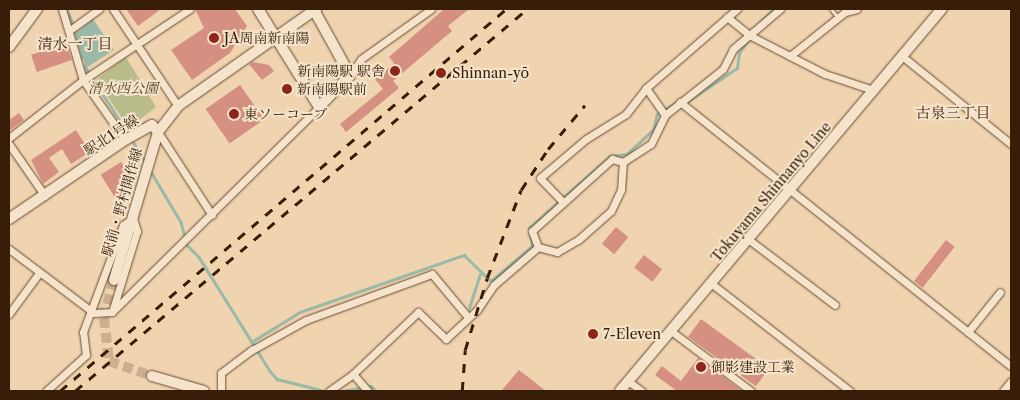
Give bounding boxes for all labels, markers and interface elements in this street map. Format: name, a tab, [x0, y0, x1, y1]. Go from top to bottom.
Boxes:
place label: JA周南新南陽	[224, 30, 309, 46]
marker: JA周南新南陽	[208, 32, 220, 44]
district label: 清水一丁目	[38, 35, 112, 53]
place label: 新南陽駅 駅舎	[297, 63, 385, 79]
marker: 新南陽駅 駅舎	[389, 65, 401, 77]
place label: Shinnan-yō	[452, 65, 529, 81]
marker: Shinnan-yō	[434, 66, 448, 80]
park label: 清水西公園	[88, 80, 158, 96]
place label: 新南陽駅前	[297, 81, 367, 97]
marker: 新南陽駅前	[281, 83, 293, 95]
district label: 古泉三丁目	[916, 104, 990, 122]
place label: 東ソーコープ	[244, 106, 328, 122]
marker: 東ソーコープ	[228, 108, 240, 120]
street label: 駅北1号線	[80, 111, 142, 159]
street label: Tokuyama Shinnanyo Line	[707, 119, 835, 265]
street label: 駅前・野村開作線	[98, 146, 146, 258]
place label: 7-Eleven	[603, 326, 661, 342]
marker: 7-Eleven	[587, 328, 599, 340]
place label: 御影建設工業	[711, 359, 795, 375]
marker: 御影建設工業	[695, 361, 707, 373]

